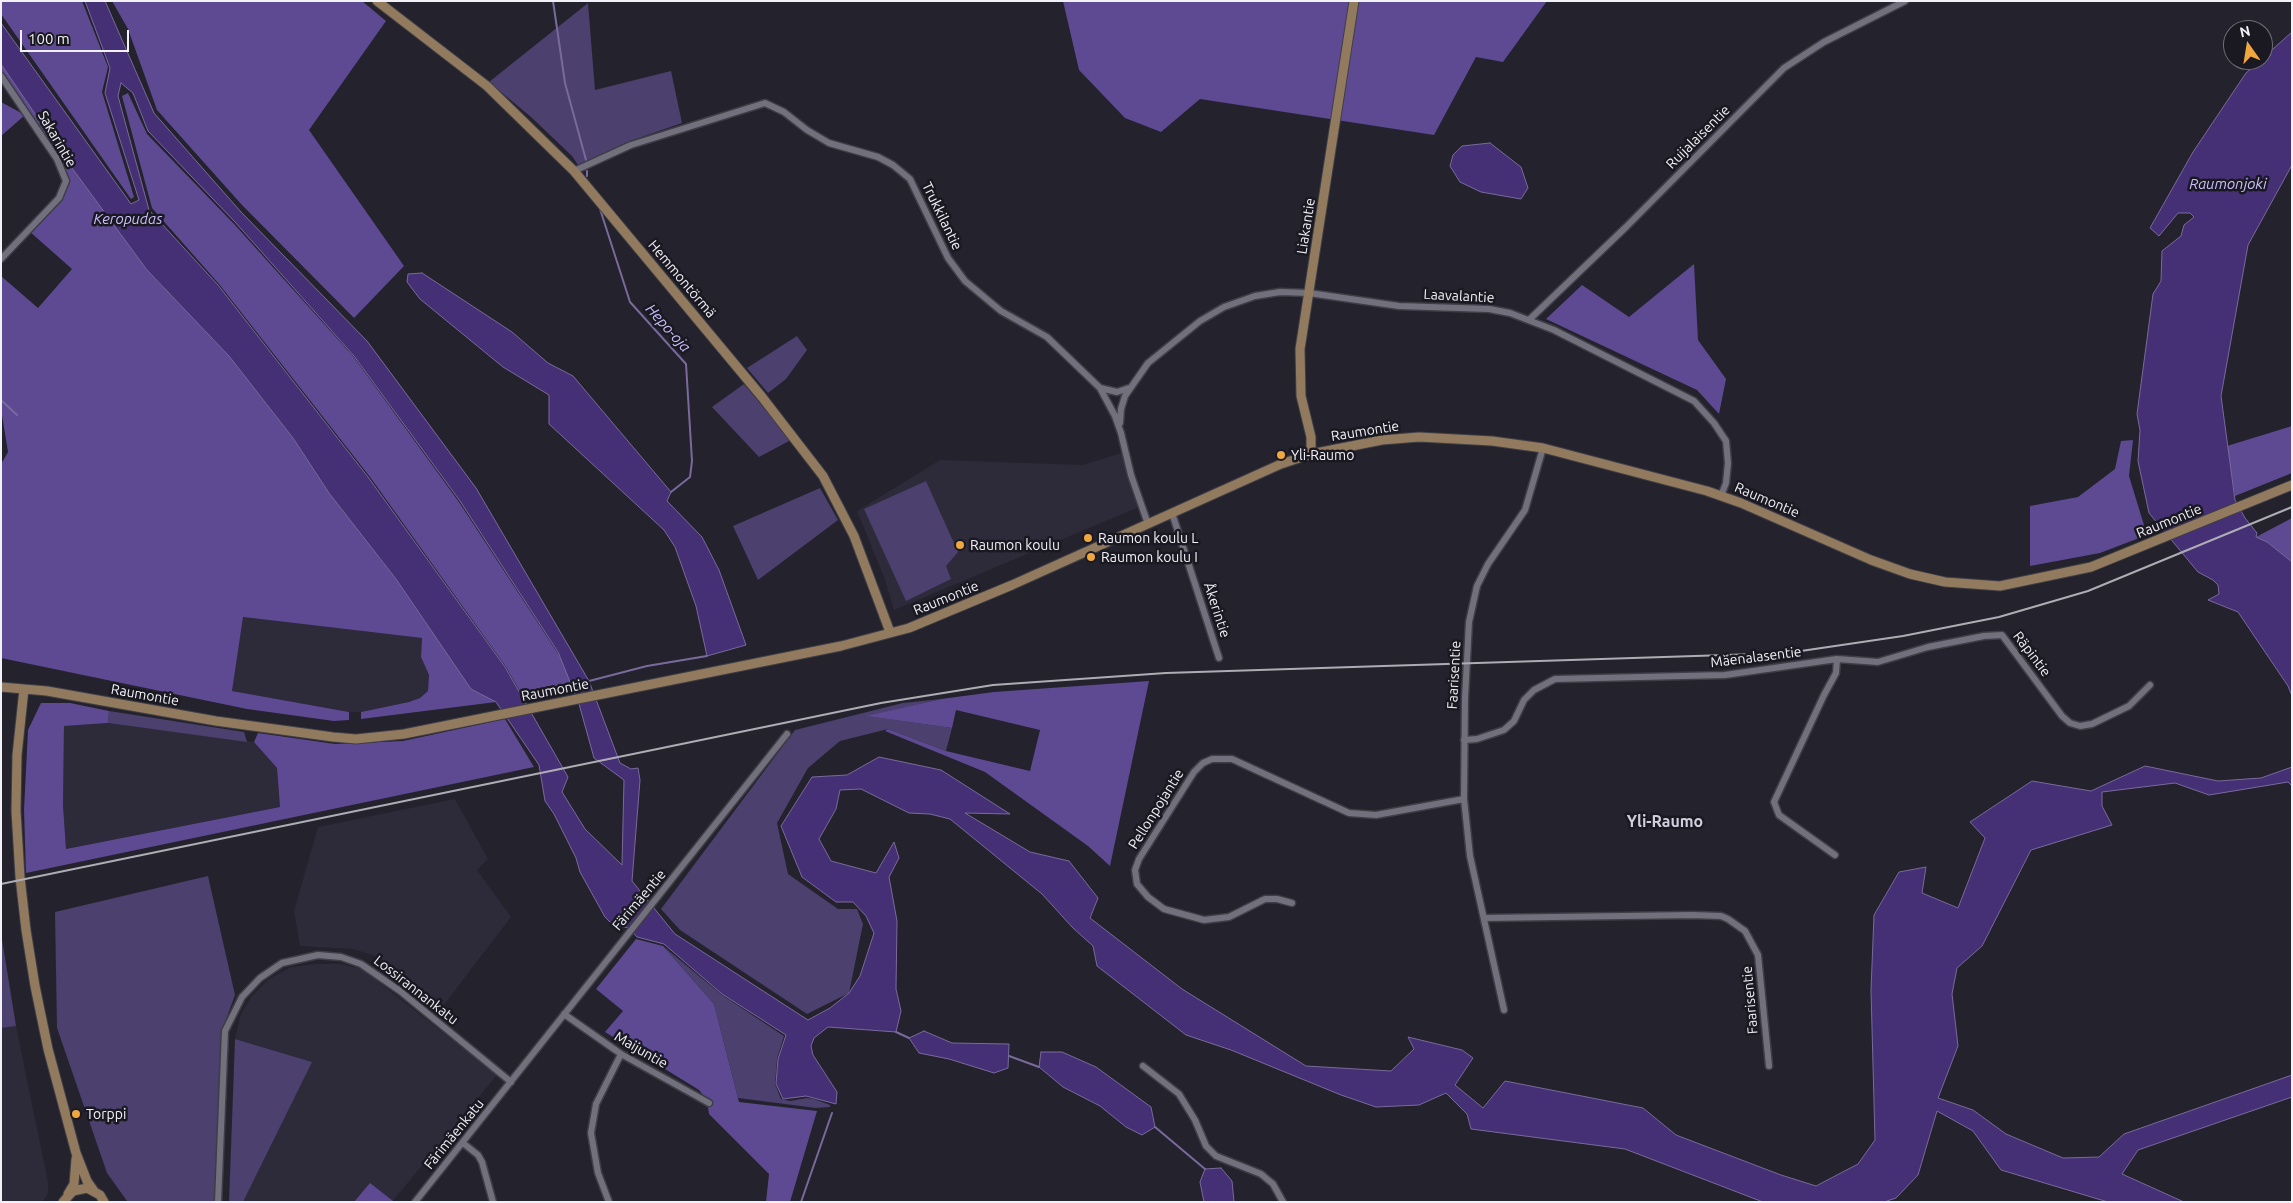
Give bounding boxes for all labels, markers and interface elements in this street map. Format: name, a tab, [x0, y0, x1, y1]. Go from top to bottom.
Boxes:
scale bar	[22, 20, 131, 52]
north arrow	[2223, 20, 2273, 70]
text: N	[2238, 22, 2252, 40]
text: 100 m	[28, 30, 70, 47]
street label: Ruijalaisentie	[1663, 102, 1733, 172]
street label: Sakarintie	[34, 108, 80, 170]
water label: Raumonjoki	[2189, 175, 2267, 193]
street label: Trukkilantie	[918, 179, 966, 253]
street label: Liakantie	[1293, 197, 1319, 255]
water label: Keropudas	[94, 210, 162, 228]
street label: Hemmontörmä	[645, 237, 719, 321]
street label: Laavalantie	[1423, 286, 1495, 306]
water label: Hepo-oja	[642, 300, 694, 356]
street label: Raumontie	[1330, 417, 1400, 445]
place label: Yli-Raumo	[1291, 447, 1354, 463]
marker: Yli-Raumo	[1275, 449, 1287, 461]
street label: Raumontie	[1732, 479, 1802, 521]
street label: Raumontie	[2134, 500, 2204, 542]
place label: Raumon koulu L	[1098, 530, 1198, 546]
marker: Raumon koulu L	[1082, 532, 1094, 544]
place label: Raumon koulu	[970, 537, 1060, 553]
marker: Raumon koulu	[954, 539, 966, 551]
place label: Raumon koulu I	[1101, 549, 1198, 565]
marker: Raumon koulu I	[1085, 551, 1097, 563]
street label: Raumontie	[911, 577, 981, 619]
street label: Åkerintie	[1200, 580, 1234, 640]
street label: Räpintie	[2010, 628, 2054, 680]
street label: Faarisentie	[1444, 640, 1464, 710]
street label: Mäenalasentie	[1710, 643, 1802, 671]
street label: Raumontie	[520, 675, 590, 705]
street label: Raumontie	[110, 681, 180, 709]
street label: Pellonpojantie	[1125, 766, 1187, 852]
district label: Yli-Raumo	[1627, 812, 1703, 832]
street label: Färimäentie	[609, 866, 669, 934]
street label: Lossirannankatu	[371, 952, 461, 1028]
street label: Faarisentie	[1739, 965, 1761, 1035]
street label: Maijuntie	[611, 1028, 671, 1072]
street label: Färimäenkatu	[421, 1095, 487, 1173]
place label: Torppi	[86, 1106, 126, 1122]
marker: Torppi	[70, 1108, 82, 1120]

